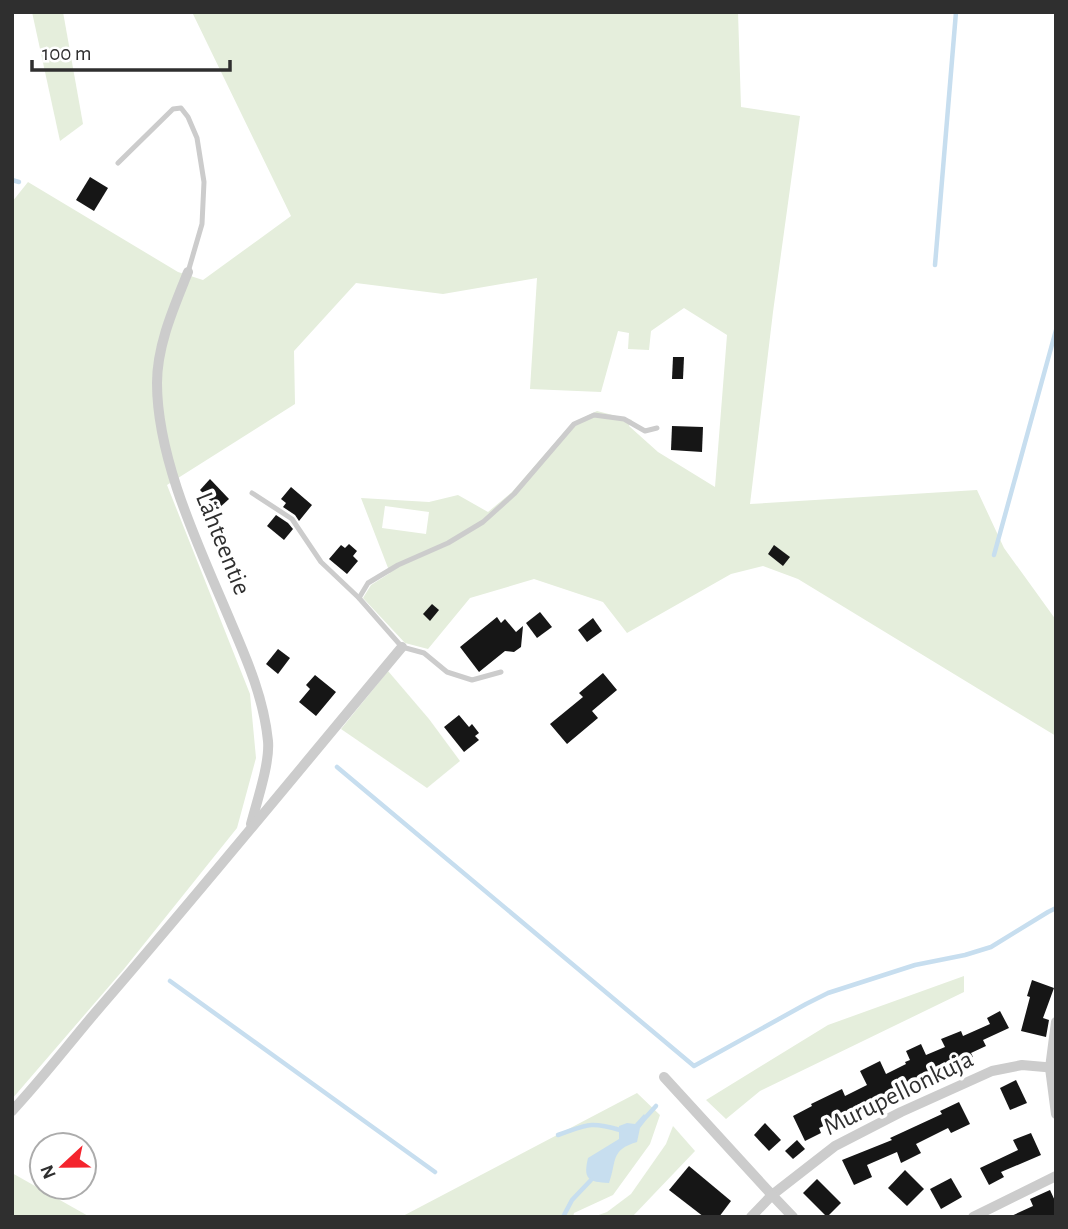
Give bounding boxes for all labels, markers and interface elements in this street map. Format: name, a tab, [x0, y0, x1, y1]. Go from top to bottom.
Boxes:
scale bar	[32, 28, 229, 72]
text: 100 m	[42, 43, 92, 64]
street label: Lähteentie	[191, 488, 255, 598]
street label: Murupellonkuja	[820, 1046, 977, 1140]
north arrow	[28, 1131, 98, 1201]
text: N	[37, 1162, 60, 1181]

